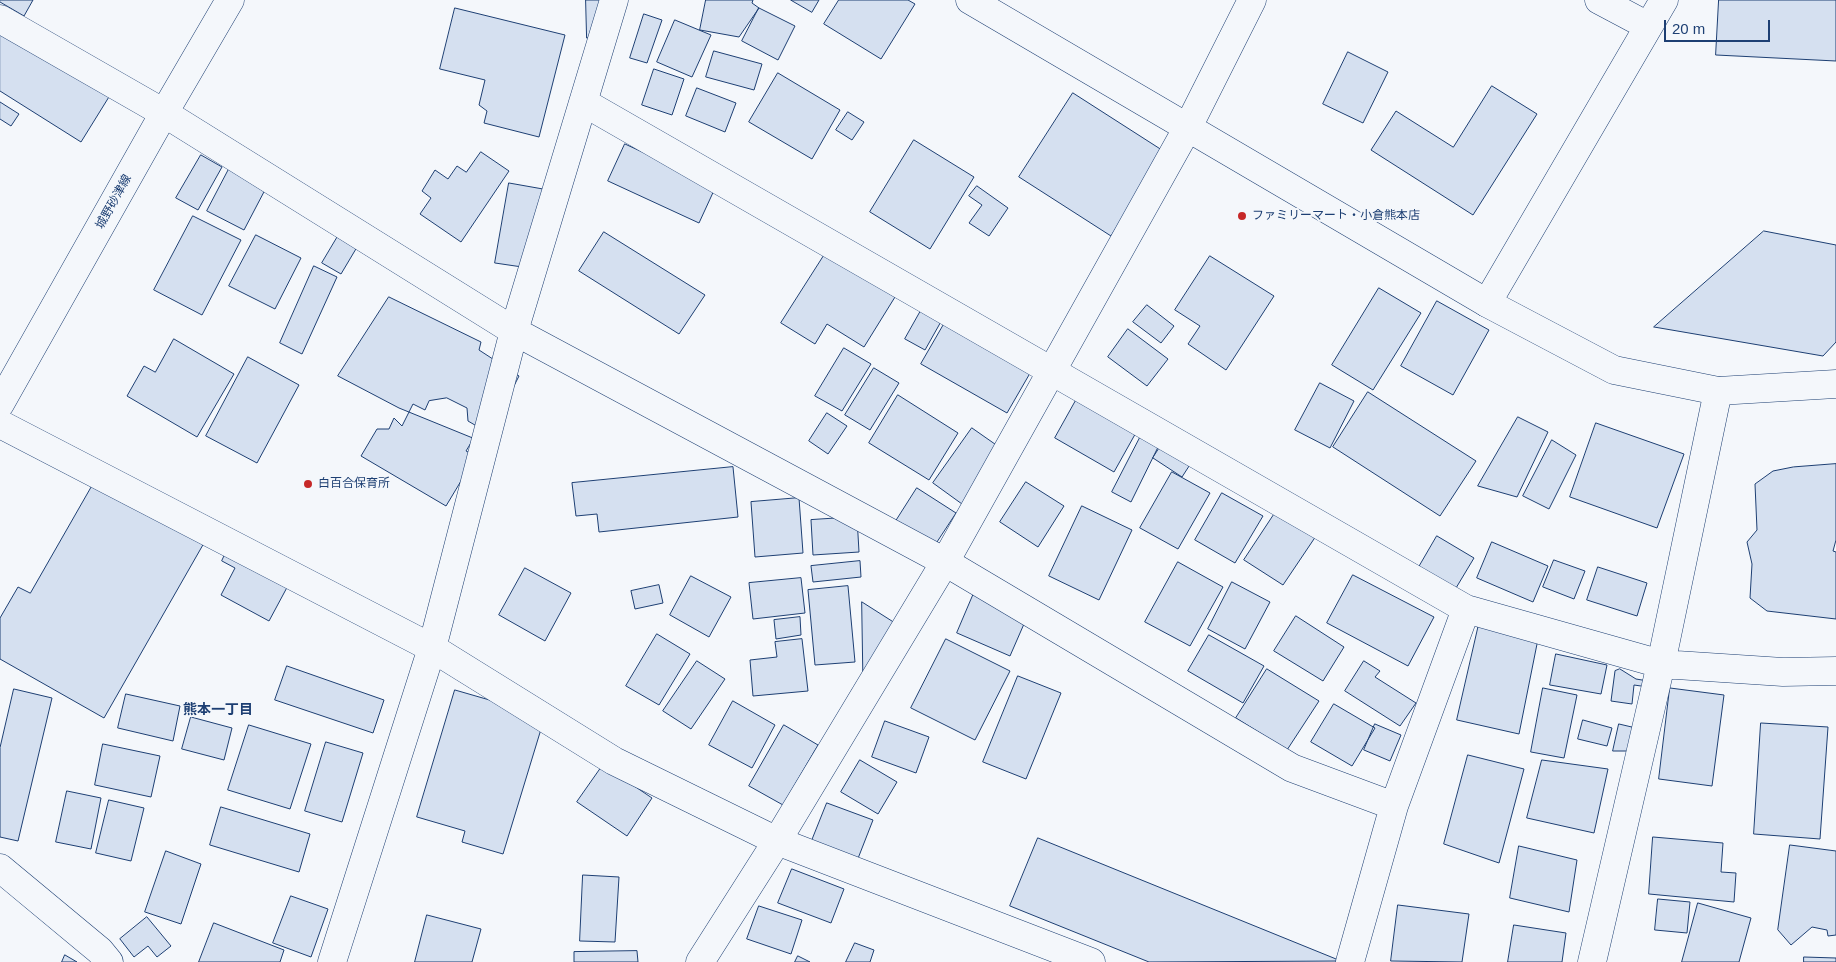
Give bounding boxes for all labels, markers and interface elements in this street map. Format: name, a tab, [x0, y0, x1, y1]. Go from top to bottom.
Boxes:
scale bar	[1666, 10, 1772, 42]
text: 20 m	[1672, 20, 1705, 37]
street label: 城野砂津線	[93, 172, 135, 232]
place label: ファミリーマート・小倉熊本店	[1252, 209, 1420, 223]
marker: ファミリーマート・小倉熊本店	[1236, 210, 1248, 222]
place label: 白百合保育所	[318, 477, 390, 491]
marker: 白百合保育所	[302, 478, 314, 490]
district label: 熊本一丁目	[183, 702, 253, 718]

